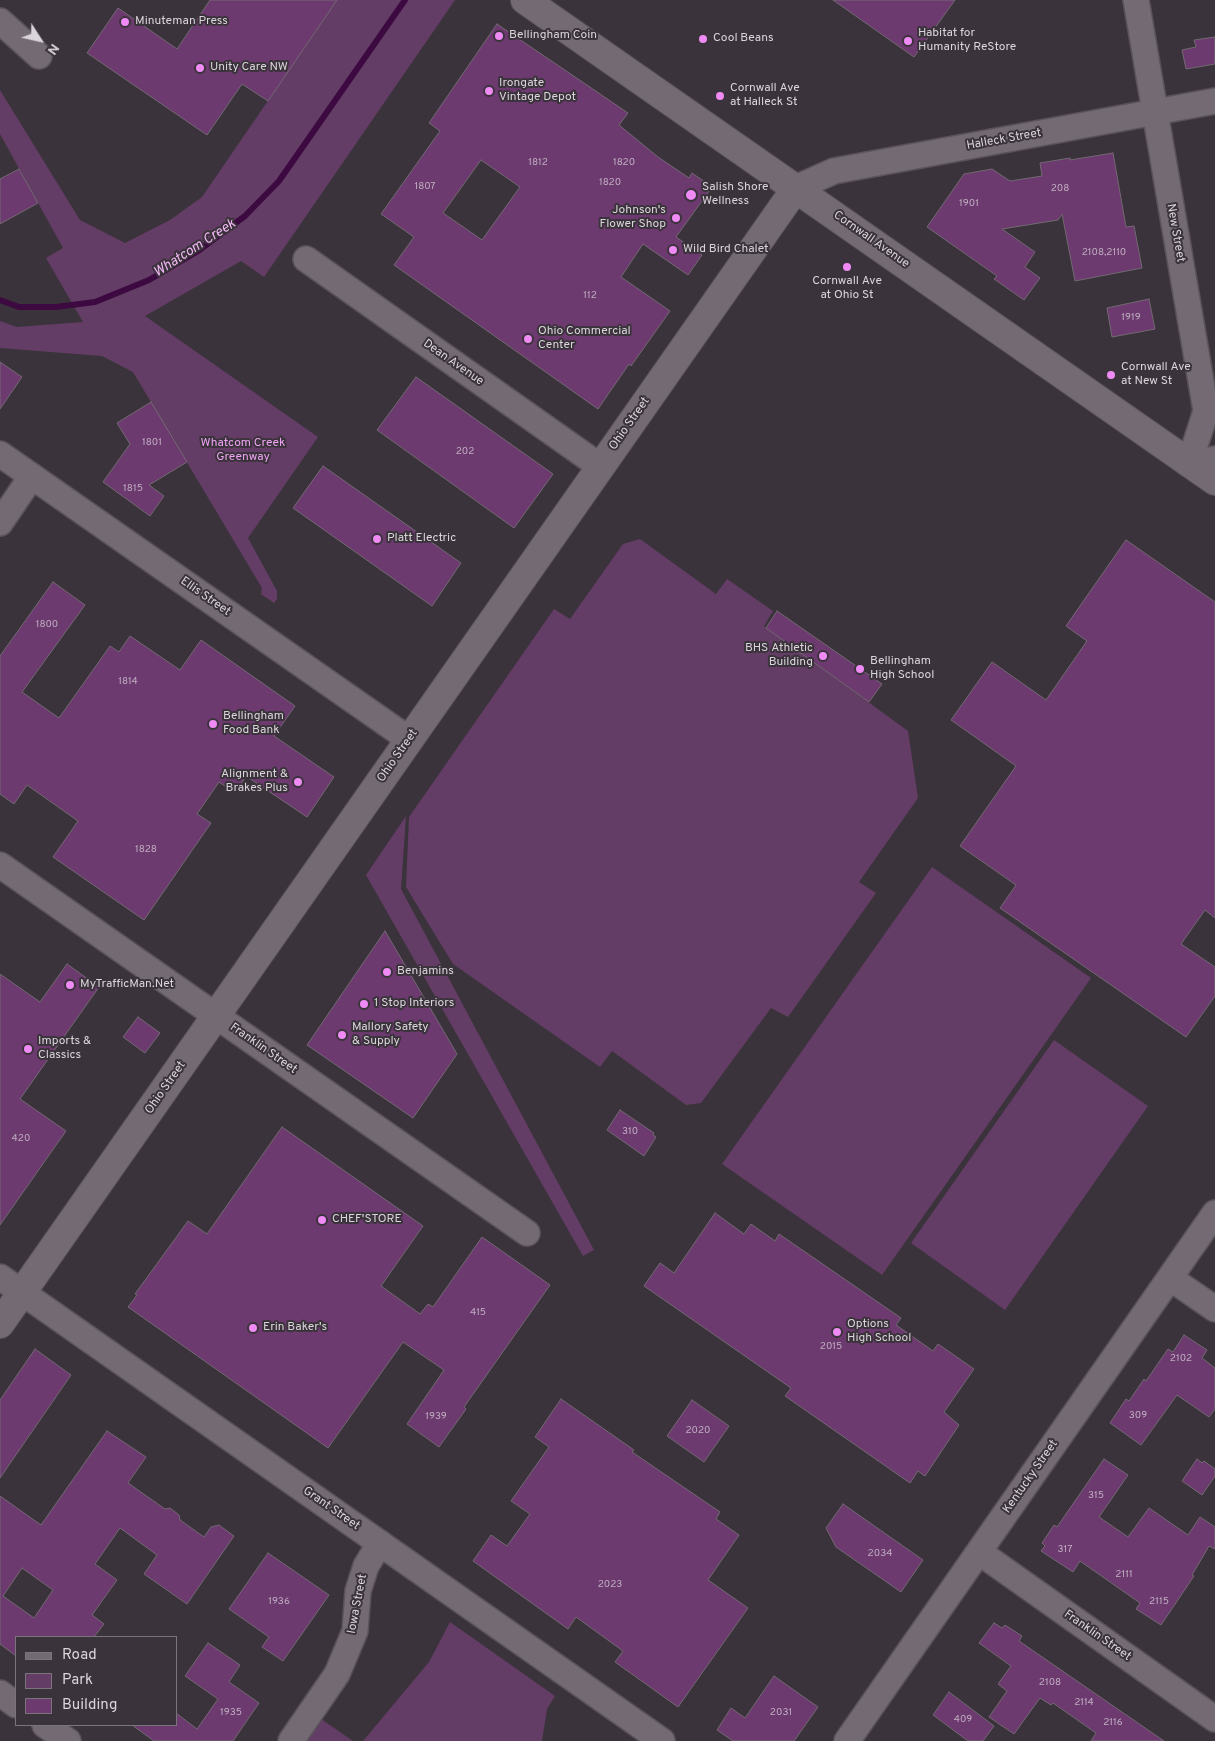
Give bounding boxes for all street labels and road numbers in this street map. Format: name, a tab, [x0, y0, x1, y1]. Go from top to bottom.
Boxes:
street label: Halleck Street	[966, 126, 1042, 154]
street label: New Street	[1163, 203, 1187, 263]
street label: Cornwall Avenue	[830, 208, 912, 272]
street label: Dean Avenue	[420, 337, 486, 389]
street label: Ohio Street	[607, 395, 653, 453]
street label: Ellis Street	[177, 574, 233, 620]
street label: Ohio Street	[375, 727, 421, 785]
street label: Franklin Street	[227, 1021, 299, 1077]
street label: Ohio Street	[143, 1059, 189, 1117]
street label: Kentucky Street	[1000, 1438, 1062, 1516]
street label: Grant Street	[300, 1484, 362, 1534]
street label: Iowa Street	[345, 1573, 371, 1635]
street label: Franklin Street	[1061, 1608, 1133, 1664]

